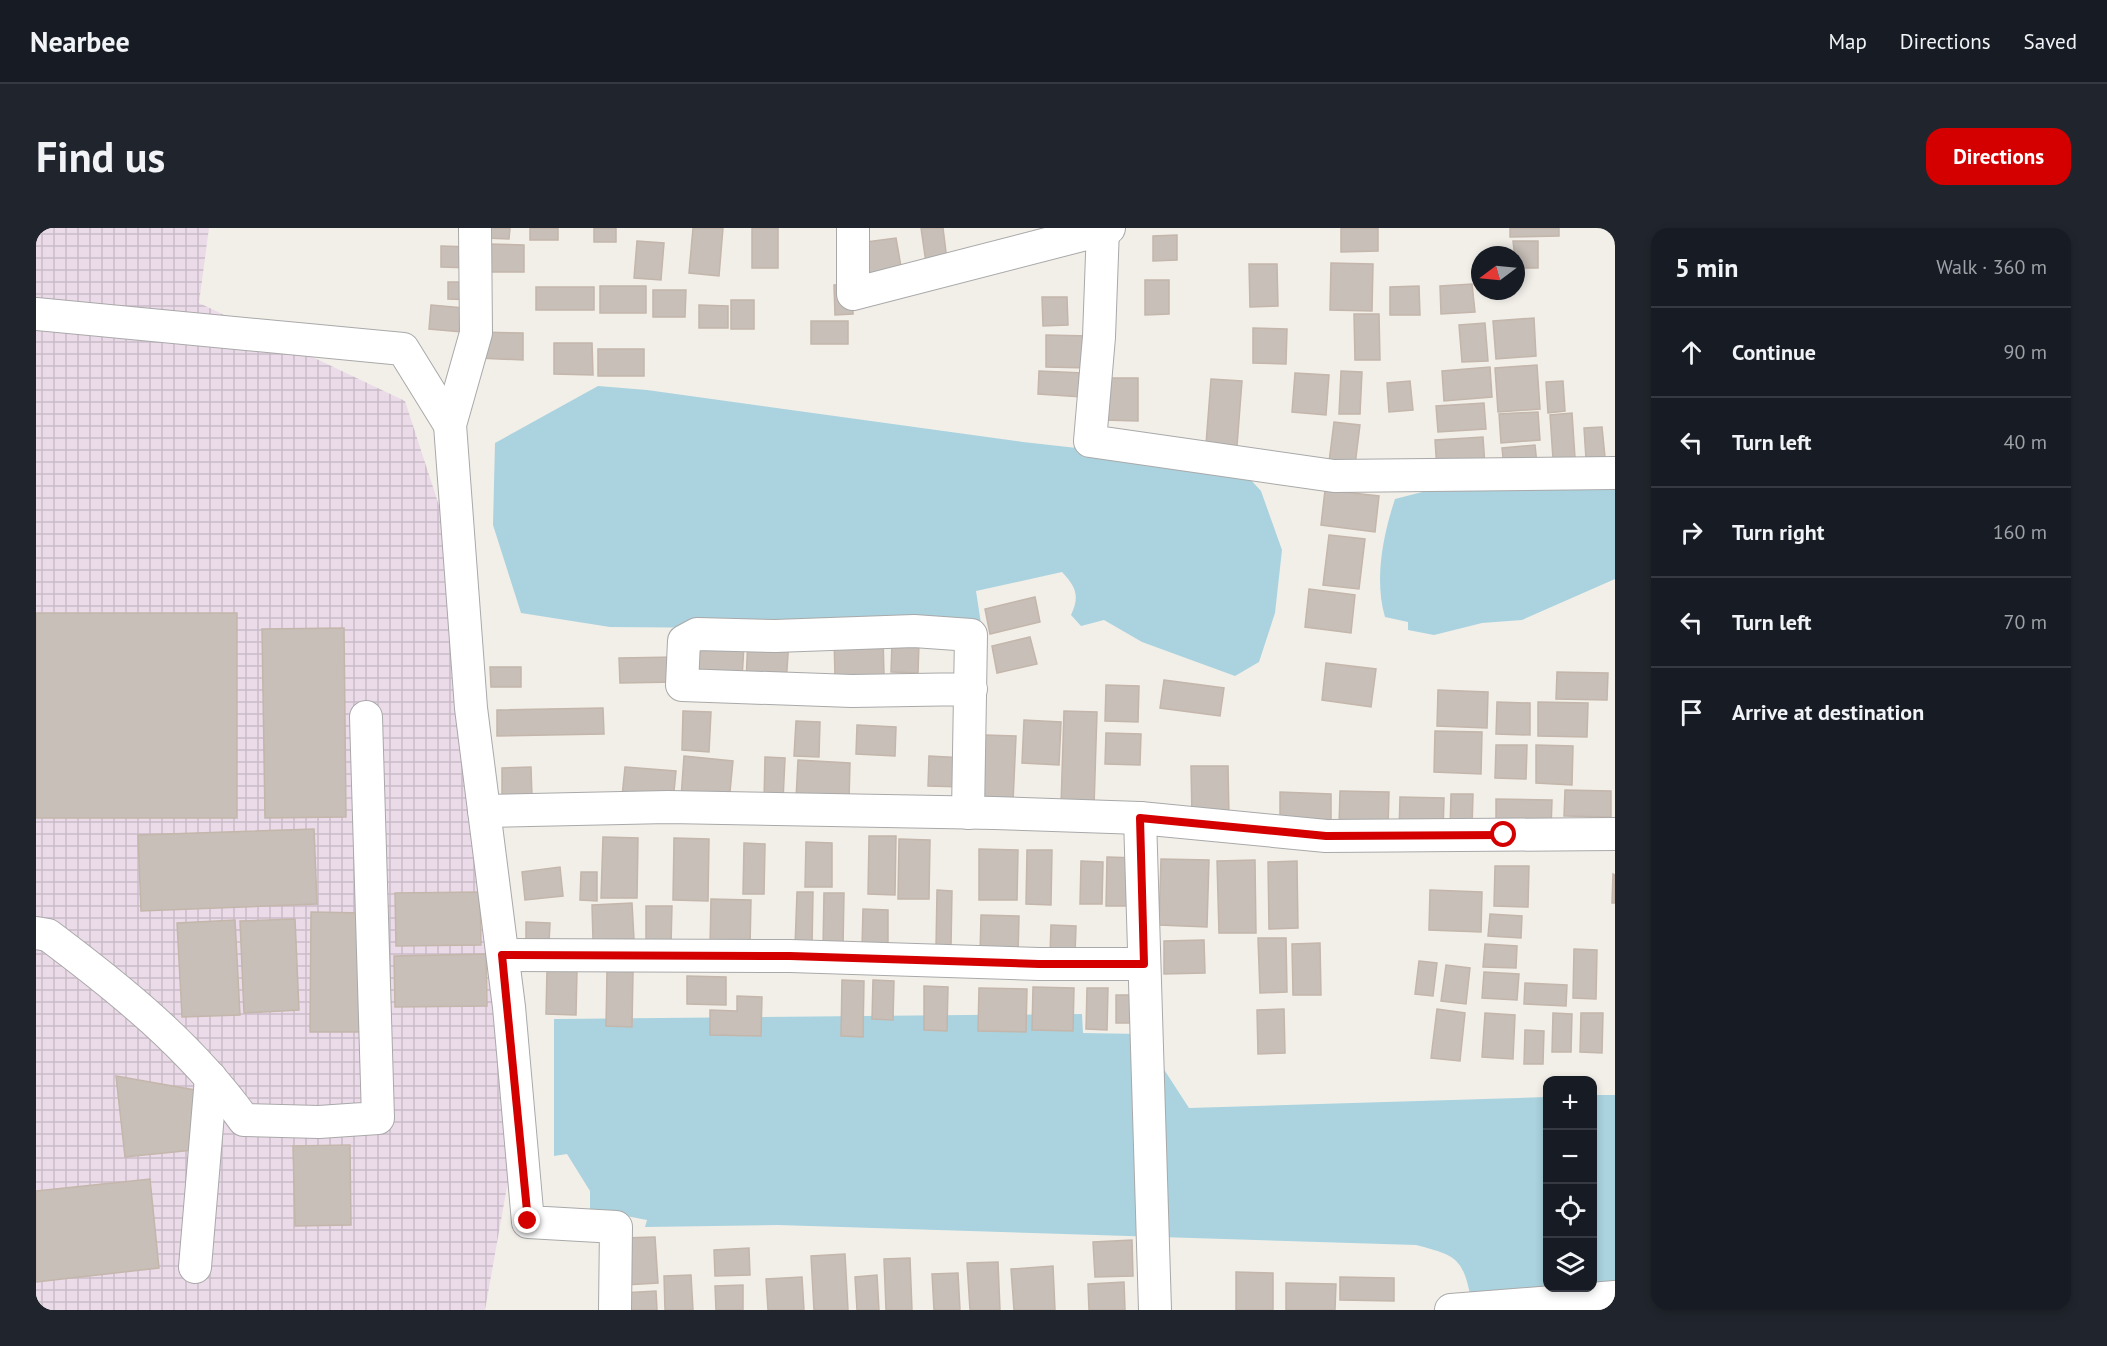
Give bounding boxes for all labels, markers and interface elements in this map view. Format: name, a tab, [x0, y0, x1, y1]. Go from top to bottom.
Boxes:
text: Nearbee	[30, 23, 130, 60]
text: Map	[1828, 28, 1867, 55]
text: Directions	[1900, 28, 1991, 55]
text: Saved	[2024, 28, 2077, 55]
button: Directions	[1926, 128, 2071, 185]
text: Find us	[36, 129, 165, 184]
north arrow	[1471, 246, 1525, 300]
text: 5 min	[1675, 251, 1738, 284]
text: Walk · 360 m	[1936, 254, 2047, 280]
icon: ahead	[1675, 336, 1708, 369]
text: Continue	[1732, 338, 1816, 366]
text: 90 m	[2004, 339, 2047, 365]
icon: left	[1675, 426, 1708, 459]
text: Turn left	[1732, 428, 1812, 456]
text: 40 m	[2004, 429, 2047, 455]
icon: right	[1675, 516, 1708, 549]
text: Turn right	[1732, 518, 1824, 546]
text: 160 m	[1993, 519, 2047, 545]
icon: left	[1675, 606, 1708, 639]
text: Turn left	[1732, 608, 1812, 636]
text: 70 m	[2004, 609, 2047, 635]
icon: arrive	[1675, 696, 1708, 729]
text: Arrive at destination	[1732, 698, 1924, 726]
route start	[1490, 821, 1516, 847]
map controls	[1543, 1076, 1597, 1292]
button: +	[1543, 1076, 1597, 1130]
button: −	[1543, 1130, 1597, 1184]
button: locate	[1543, 1184, 1597, 1238]
route end	[514, 1207, 540, 1233]
button: layers	[1543, 1238, 1597, 1292]

